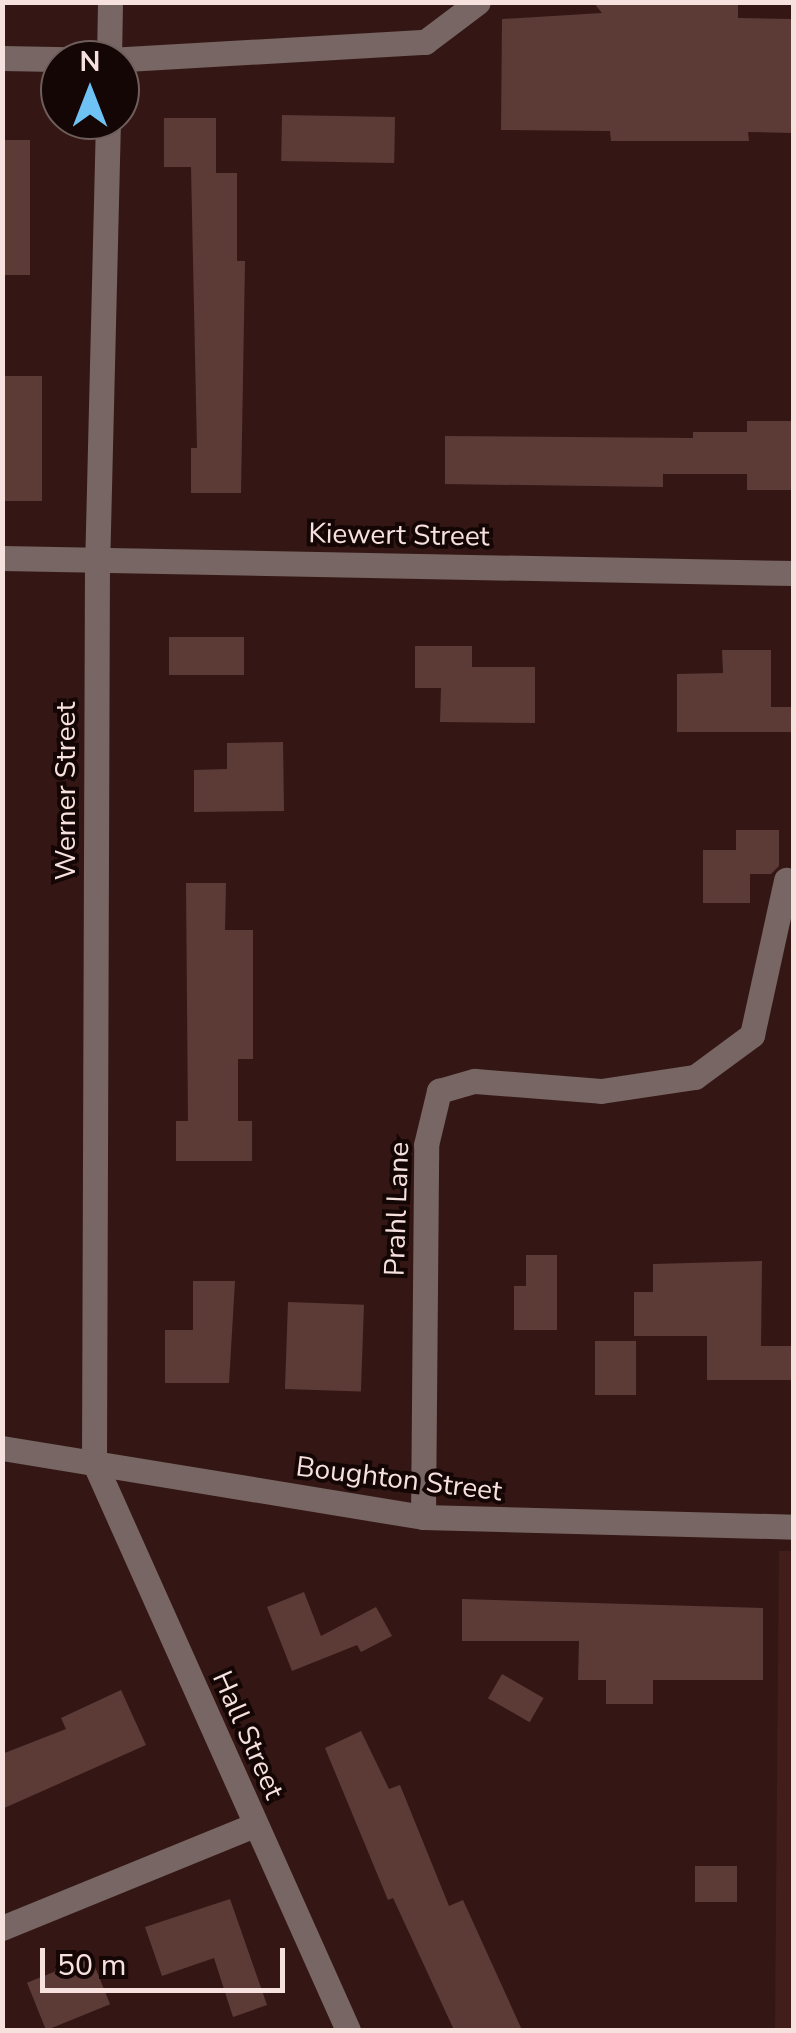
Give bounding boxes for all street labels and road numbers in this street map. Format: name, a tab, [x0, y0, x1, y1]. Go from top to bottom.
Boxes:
street label: Kiewert Street	[308, 517, 490, 553]
street label: Werner Street	[49, 702, 83, 880]
street label: Prahl Lane	[378, 1141, 416, 1277]
street label: Boughton Street	[294, 1450, 504, 1508]
street label: Hall Street	[205, 1666, 291, 1804]

